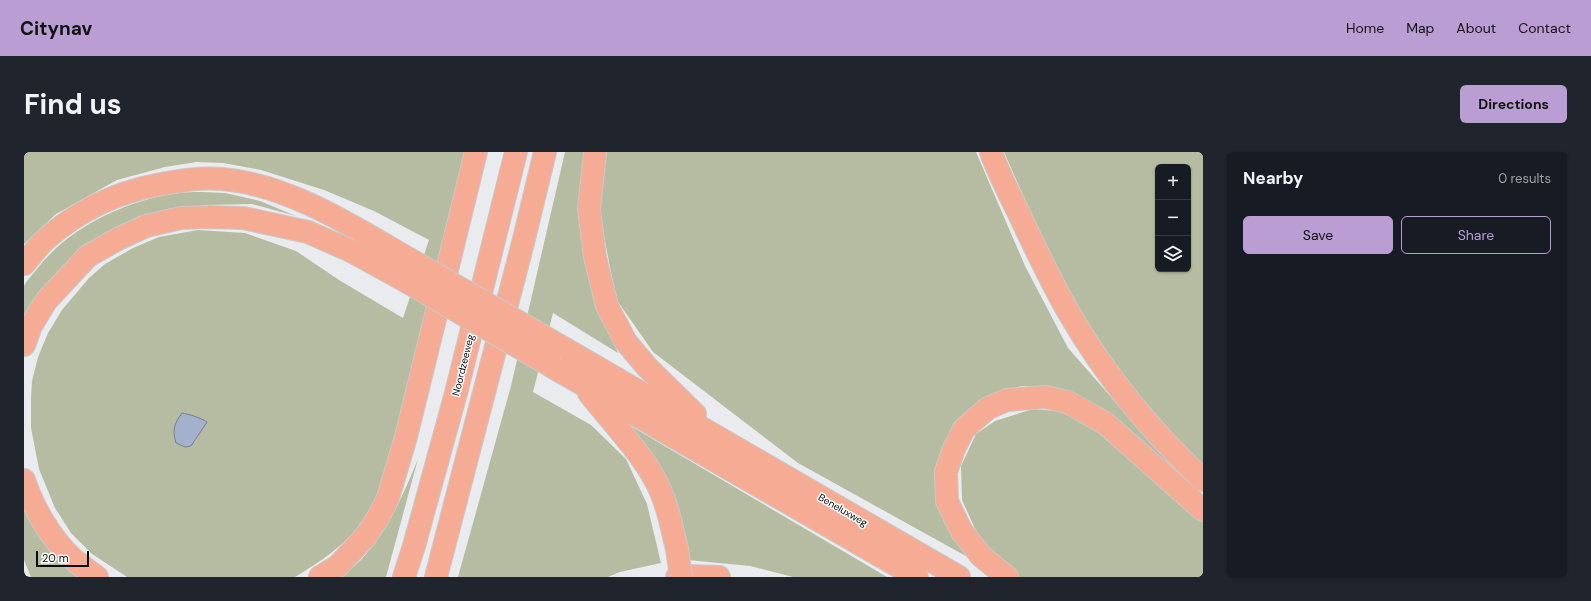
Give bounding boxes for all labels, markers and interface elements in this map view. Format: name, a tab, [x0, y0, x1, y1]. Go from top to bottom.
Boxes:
text: Citynav	[20, 16, 92, 41]
text: Home	[1346, 19, 1384, 37]
text: Map	[1406, 19, 1434, 37]
text: About	[1456, 19, 1496, 37]
text: Contact	[1518, 19, 1571, 37]
button: Directions	[1460, 85, 1567, 123]
text: Find us	[24, 86, 122, 123]
map controls	[1155, 164, 1191, 272]
button: +	[1155, 164, 1191, 200]
text: Nearby	[1243, 167, 1303, 189]
text: 0 results	[1498, 170, 1551, 187]
button: −	[1155, 200, 1191, 236]
button: Save	[1243, 216, 1393, 254]
button: Share	[1401, 216, 1551, 254]
button: layers	[1155, 236, 1191, 272]
street label: Noordzeeweg	[449, 332, 477, 397]
street label: Beneluxweg	[816, 491, 870, 530]
scale bar	[36, 549, 89, 568]
text: 20 m	[42, 551, 68, 565]

